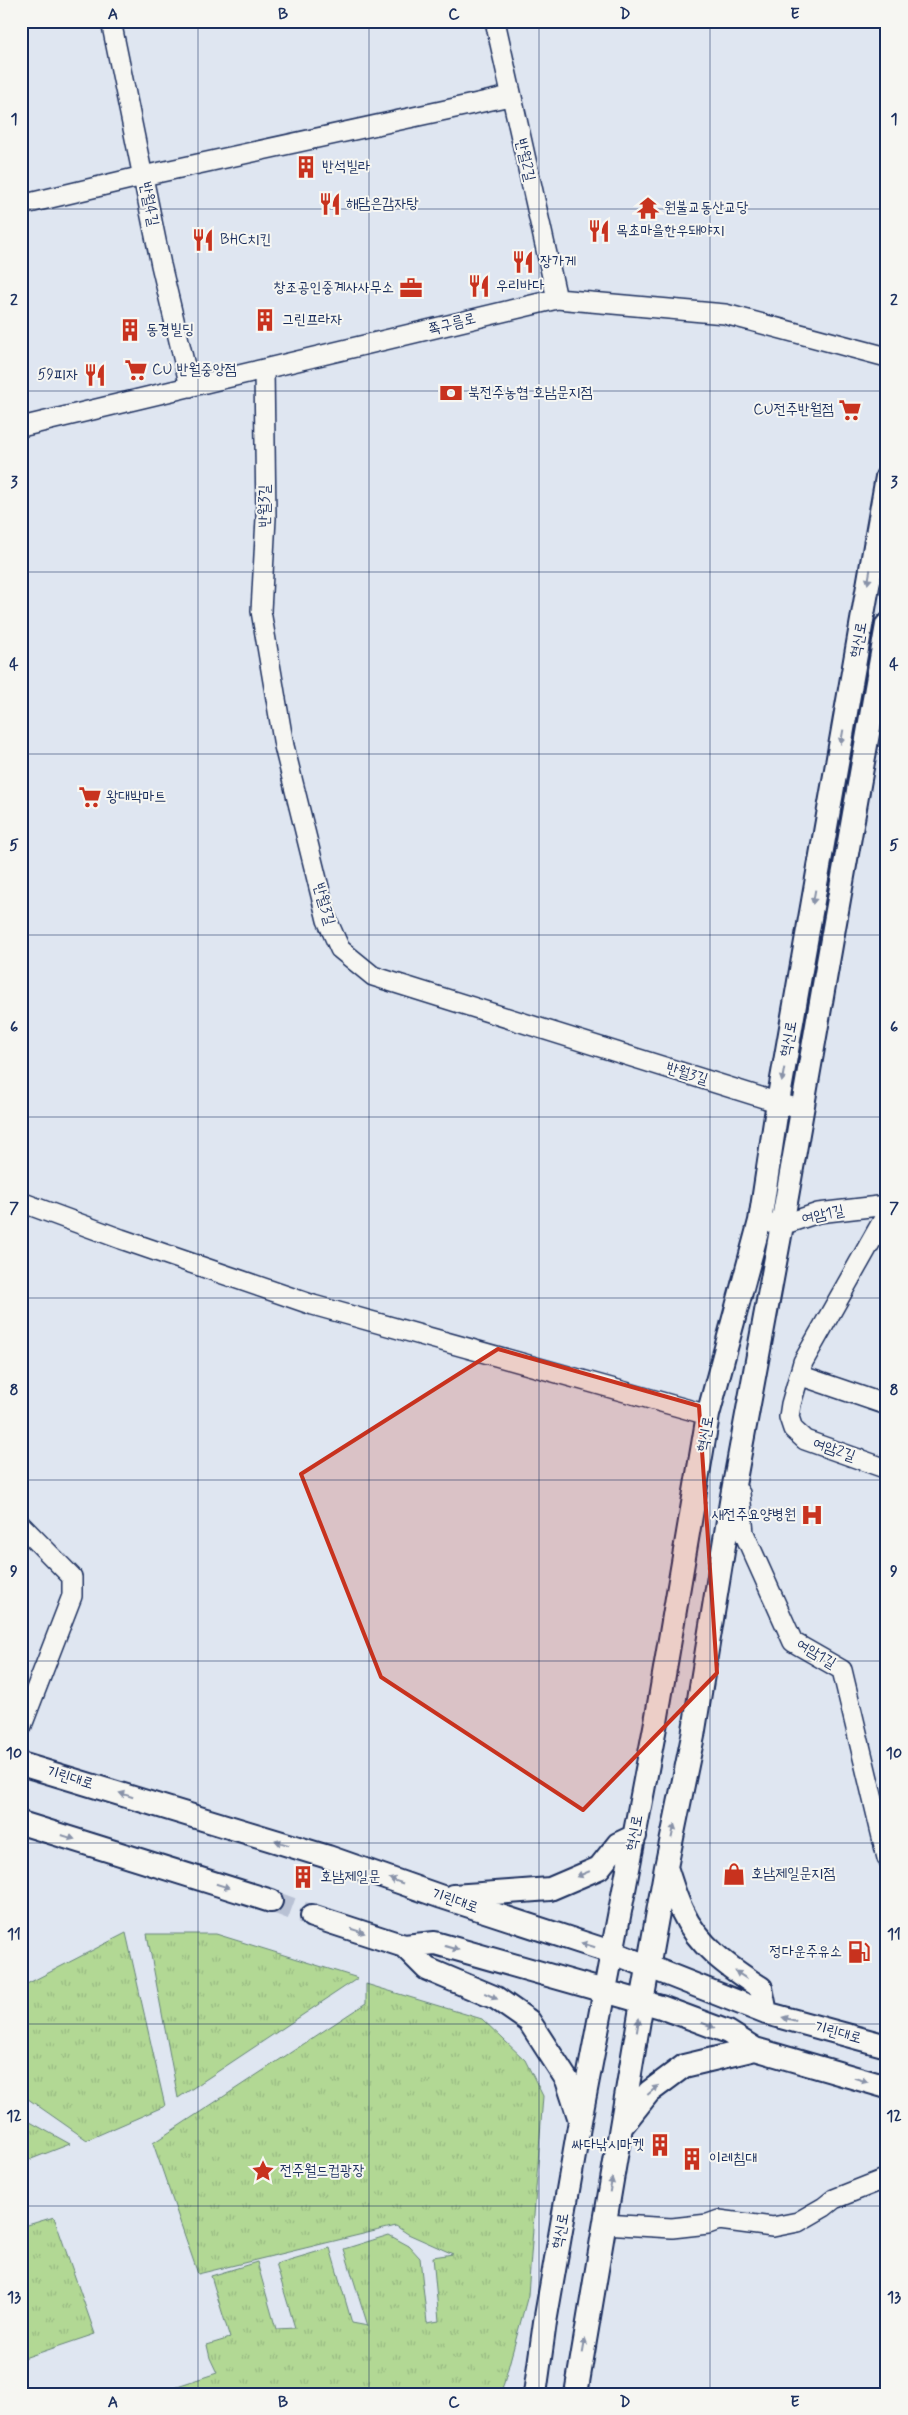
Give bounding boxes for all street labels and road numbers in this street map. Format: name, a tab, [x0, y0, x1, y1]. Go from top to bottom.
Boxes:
street label: 반월2길	[510, 137, 540, 183]
street label: 반월4길	[135, 180, 163, 228]
street label: 쪽구름로	[426, 308, 478, 340]
street label: 반월3길	[255, 485, 275, 528]
street label: 혁신로	[846, 620, 872, 660]
street label: 반월3길	[308, 881, 340, 927]
street label: 혁신로	[776, 1019, 802, 1059]
street label: 반월3길	[664, 1058, 710, 1090]
street label: 여암1길	[800, 1201, 846, 1229]
street label: 혁신로	[693, 1414, 719, 1454]
street label: 여암2길	[810, 1433, 858, 1467]
street label: 여암1길	[792, 1634, 840, 1674]
street label: 기린대로	[44, 1761, 96, 1795]
street label: 혁신로	[622, 1813, 648, 1853]
street label: 기린대로	[429, 1884, 481, 1918]
street label: 기린대로	[812, 2017, 864, 2049]
street label: 혁신로	[548, 2211, 574, 2251]

